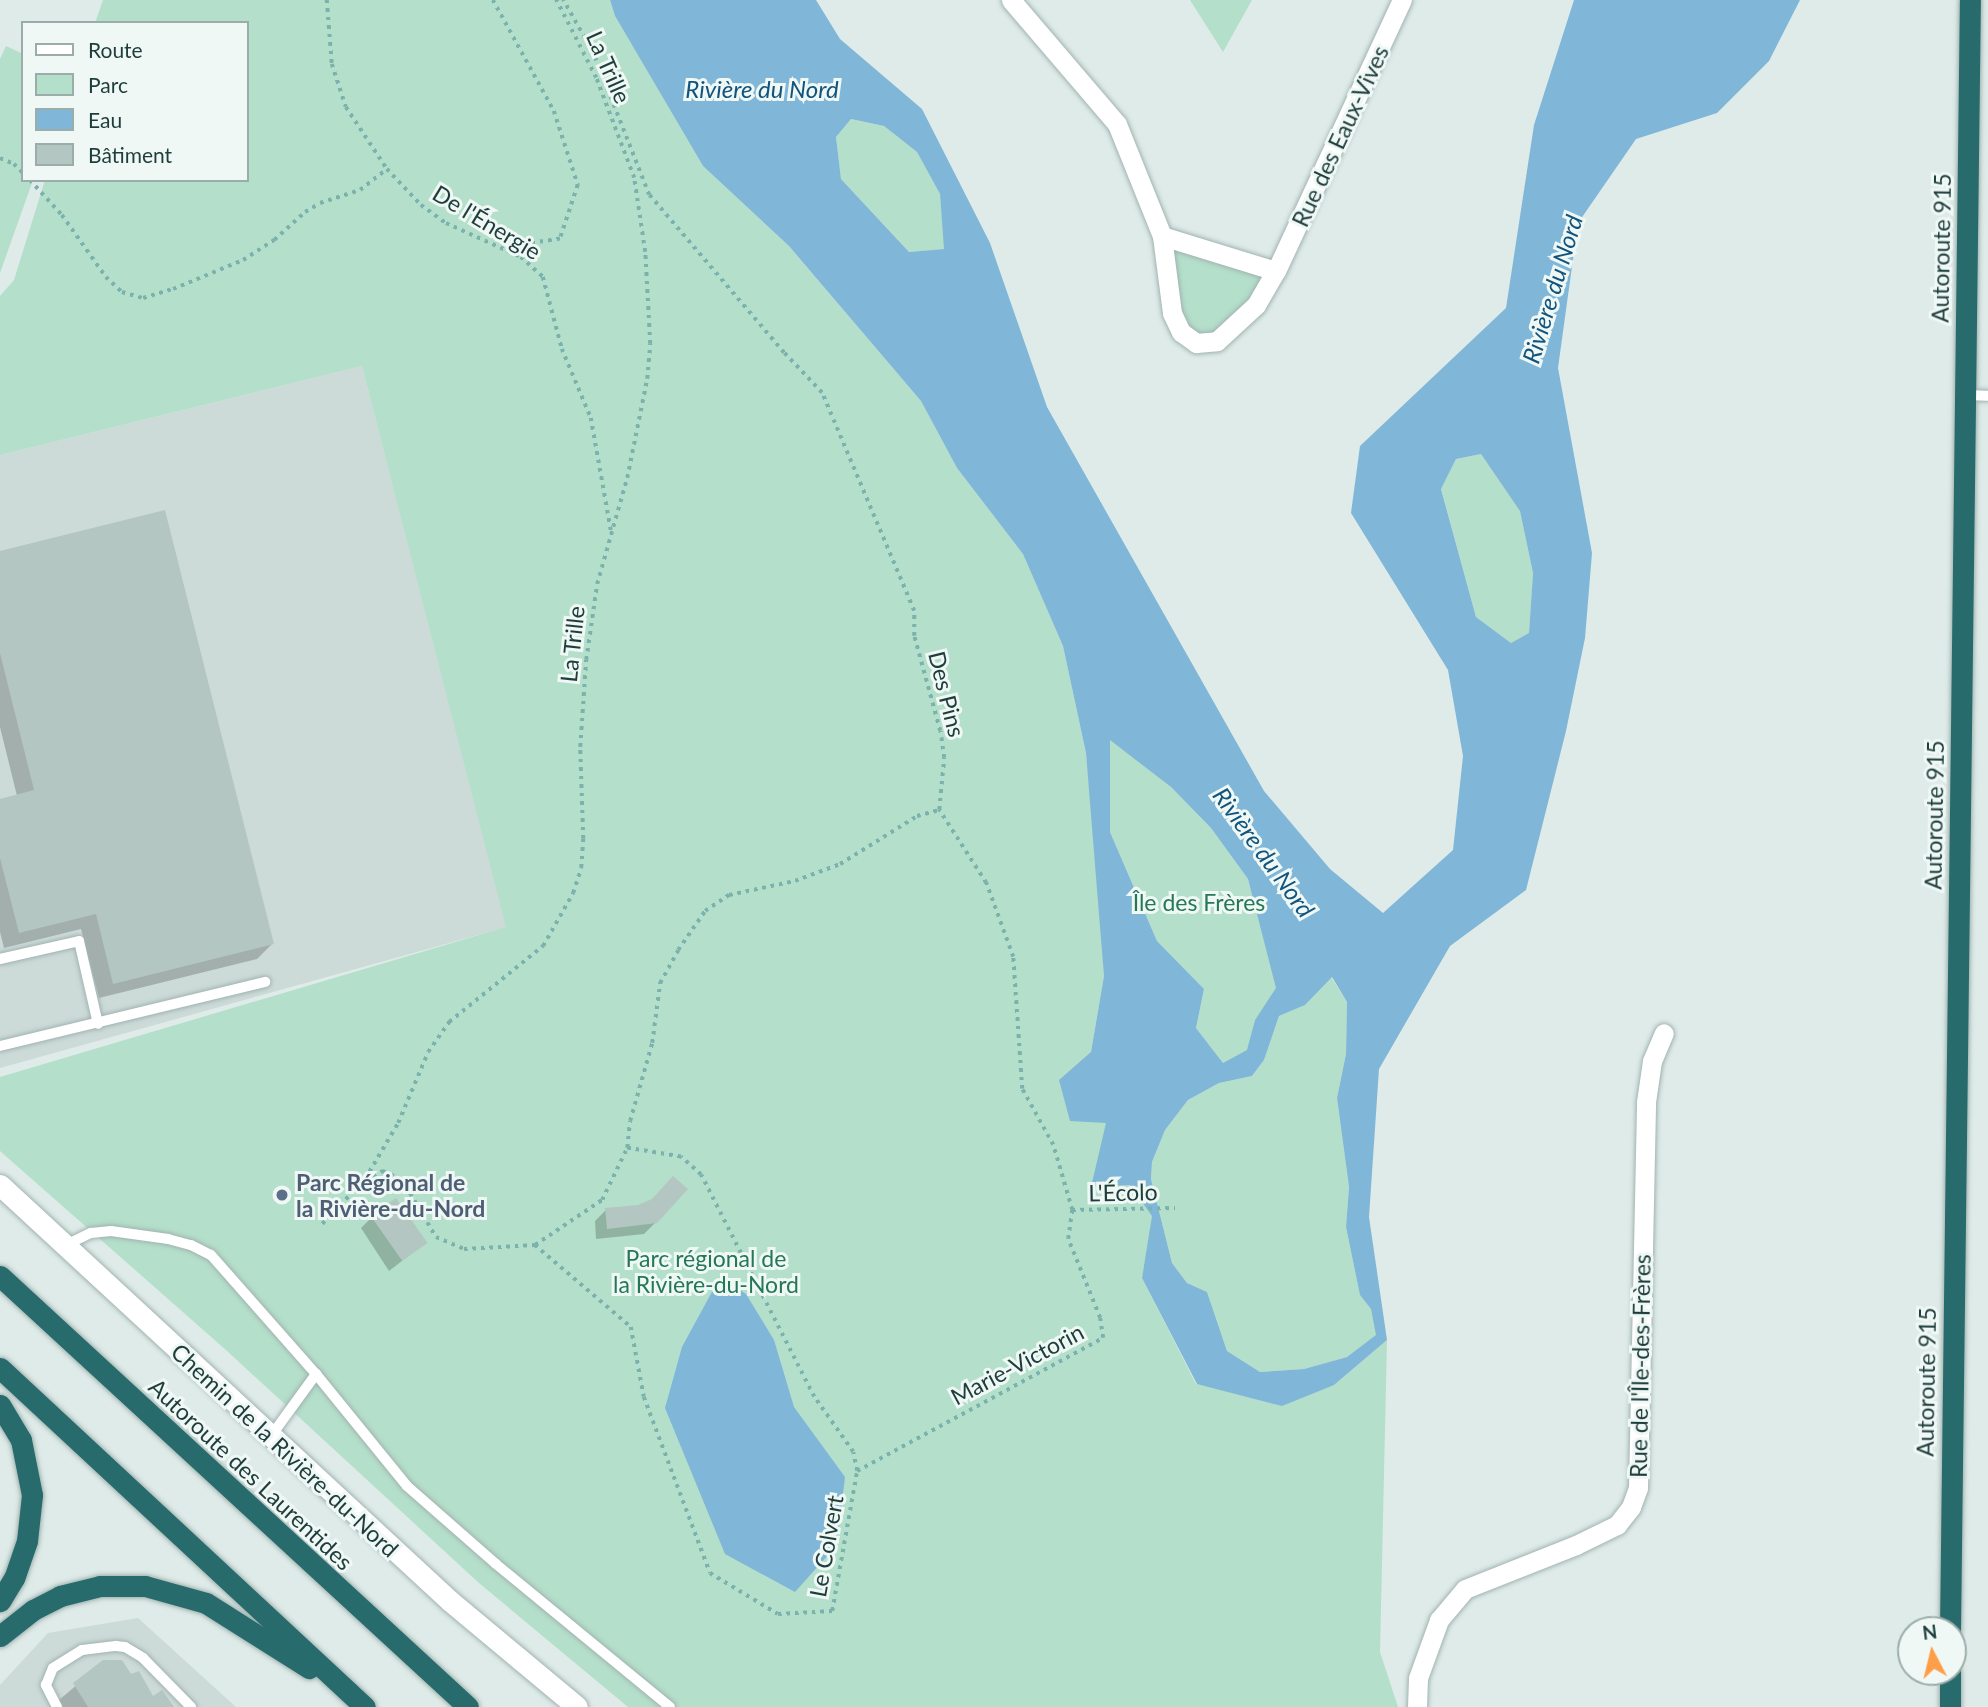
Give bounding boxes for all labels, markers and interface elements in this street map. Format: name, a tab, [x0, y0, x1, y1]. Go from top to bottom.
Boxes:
legend	[21, 21, 248, 182]
street label: La Trille	[581, 26, 637, 108]
text: Route	[88, 37, 143, 62]
street label: Rue des Eaux-Vives	[1286, 41, 1394, 231]
text: Parc	[88, 72, 128, 97]
water label: Rivière du Nord	[685, 75, 839, 103]
text: Eau	[88, 107, 122, 132]
text: Bâtiment	[88, 142, 172, 167]
street label: Autoroute 915	[1926, 173, 1956, 323]
street label: De l'Énergie	[428, 179, 546, 265]
water label: Rivière du Nord	[1516, 211, 1588, 367]
street label: La Trille	[554, 604, 590, 684]
street label: Des Pins	[923, 648, 971, 740]
street label: Autoroute 915	[1919, 740, 1949, 890]
water label: Rivière du Nord	[1207, 782, 1321, 922]
park label: Île des Frères	[1133, 888, 1265, 916]
place label: Parc Régional de la Rivière-du-Nord	[296, 1168, 485, 1222]
street label: L'Écolo	[1088, 1178, 1158, 1206]
marker: Parc Régional de la Rivière-du-Nord	[274, 1187, 290, 1203]
park label: Parc régional de la Rivière-du-Nord	[613, 1244, 799, 1298]
street label: Rue de l'Île-des-Frères	[1624, 1254, 1656, 1478]
street label: Autoroute 915	[1911, 1307, 1941, 1457]
street label: Marie-Victorin	[946, 1317, 1088, 1411]
street label: Chemin de la Rivière-du-Nord	[166, 1337, 404, 1563]
street label: Autoroute des Laurentides	[144, 1372, 358, 1576]
street label: Le Colvert	[803, 1493, 849, 1599]
north arrow	[1897, 1616, 1967, 1686]
text: N	[1921, 1619, 1938, 1644]

